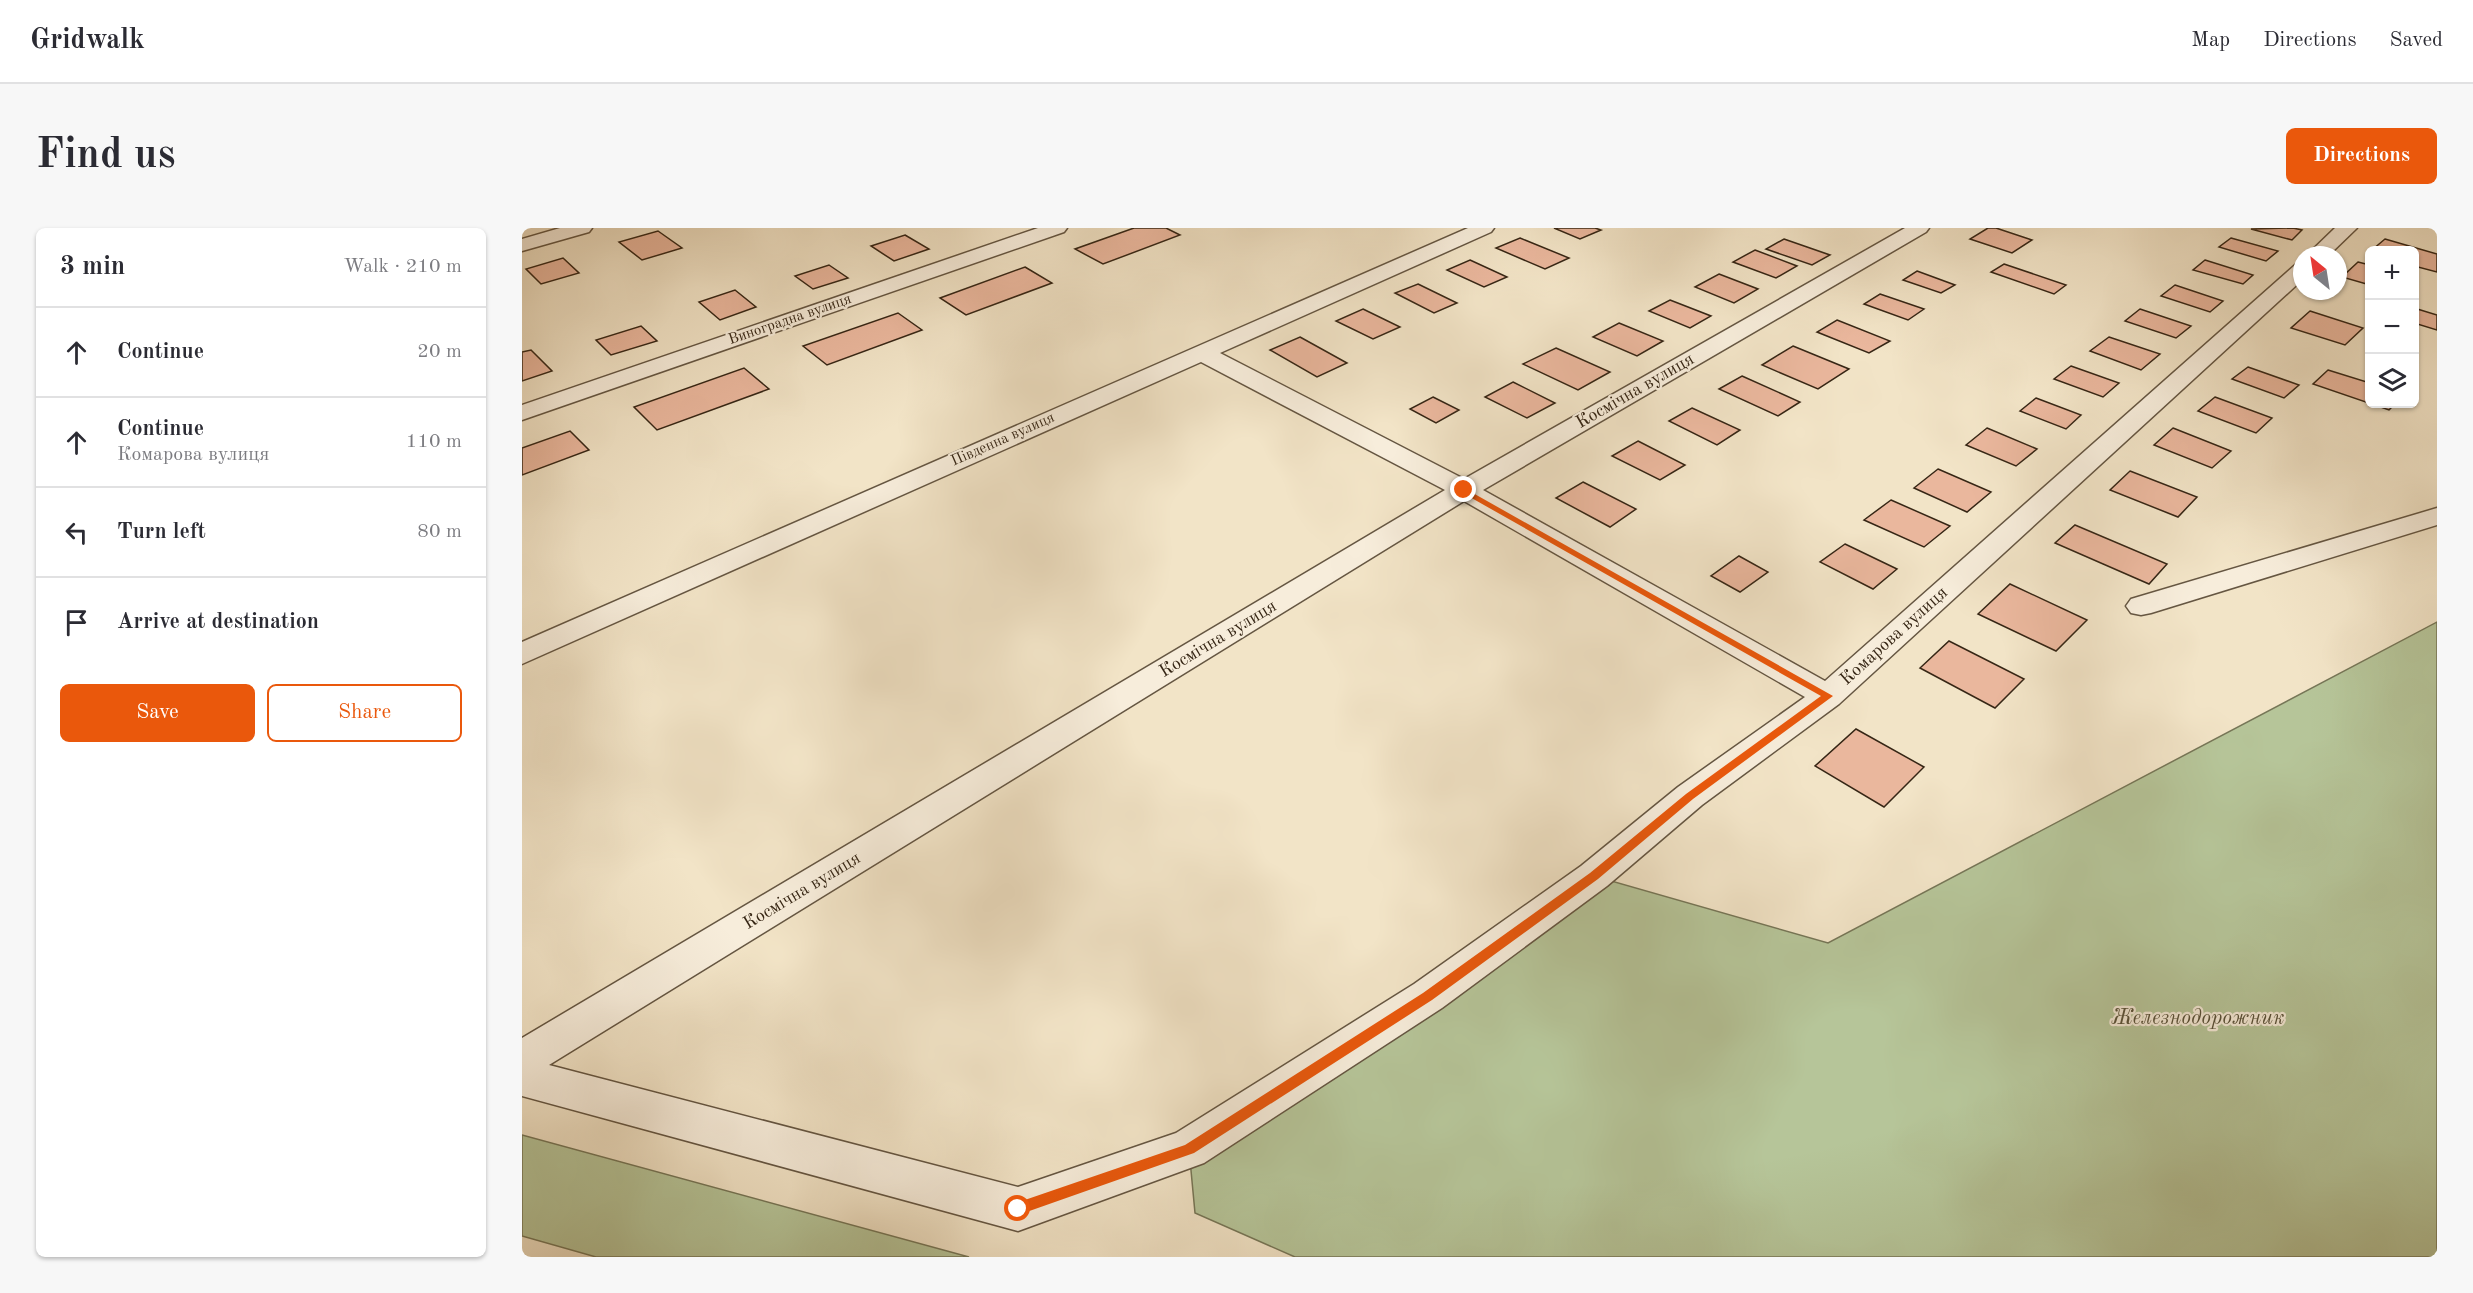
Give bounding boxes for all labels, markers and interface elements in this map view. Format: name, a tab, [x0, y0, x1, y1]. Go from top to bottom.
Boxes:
text: Gridwalk	[30, 27, 145, 55]
text: Map	[2191, 30, 2230, 51]
text: Directions	[2263, 30, 2357, 51]
text: Saved	[2390, 30, 2443, 51]
button: Directions	[2286, 128, 2437, 184]
text: Find us	[36, 135, 175, 177]
north arrow	[2293, 246, 2347, 300]
map controls	[2365, 246, 2419, 408]
button: +	[2365, 246, 2419, 300]
text: 3 min	[60, 254, 125, 280]
text: Walk · 210 m	[343, 257, 462, 277]
street label: Виноградна вулиця	[727, 292, 854, 348]
button: −	[2365, 300, 2419, 354]
icon: ahead	[60, 336, 93, 369]
text: Continue	[117, 341, 204, 363]
text: 20 m	[417, 342, 462, 362]
street label: Космічна вулиця	[1573, 350, 1697, 432]
button: layers	[2365, 354, 2419, 408]
street label: Південна вулиця	[949, 410, 1057, 469]
text: Continue	[117, 418, 204, 440]
icon: ahead	[60, 426, 93, 459]
text: 110 m	[406, 432, 462, 452]
text: Комарова вулиця	[117, 445, 270, 465]
route end	[1450, 476, 1476, 502]
icon: left	[60, 516, 93, 549]
text: Turn left	[117, 521, 206, 543]
text: 80 m	[417, 522, 462, 542]
street label: Комарова вулиця	[1837, 583, 1951, 689]
street label: Космічна вулиця	[1156, 597, 1280, 681]
icon: arrive	[60, 606, 93, 639]
text: Arrive at destination	[117, 611, 319, 633]
button: Save	[60, 684, 255, 742]
button: Share	[267, 684, 462, 742]
street label: Космічна вулиця	[740, 849, 864, 933]
park label: Железнодорожник	[2111, 1008, 2285, 1029]
route start	[1004, 1195, 1030, 1221]

